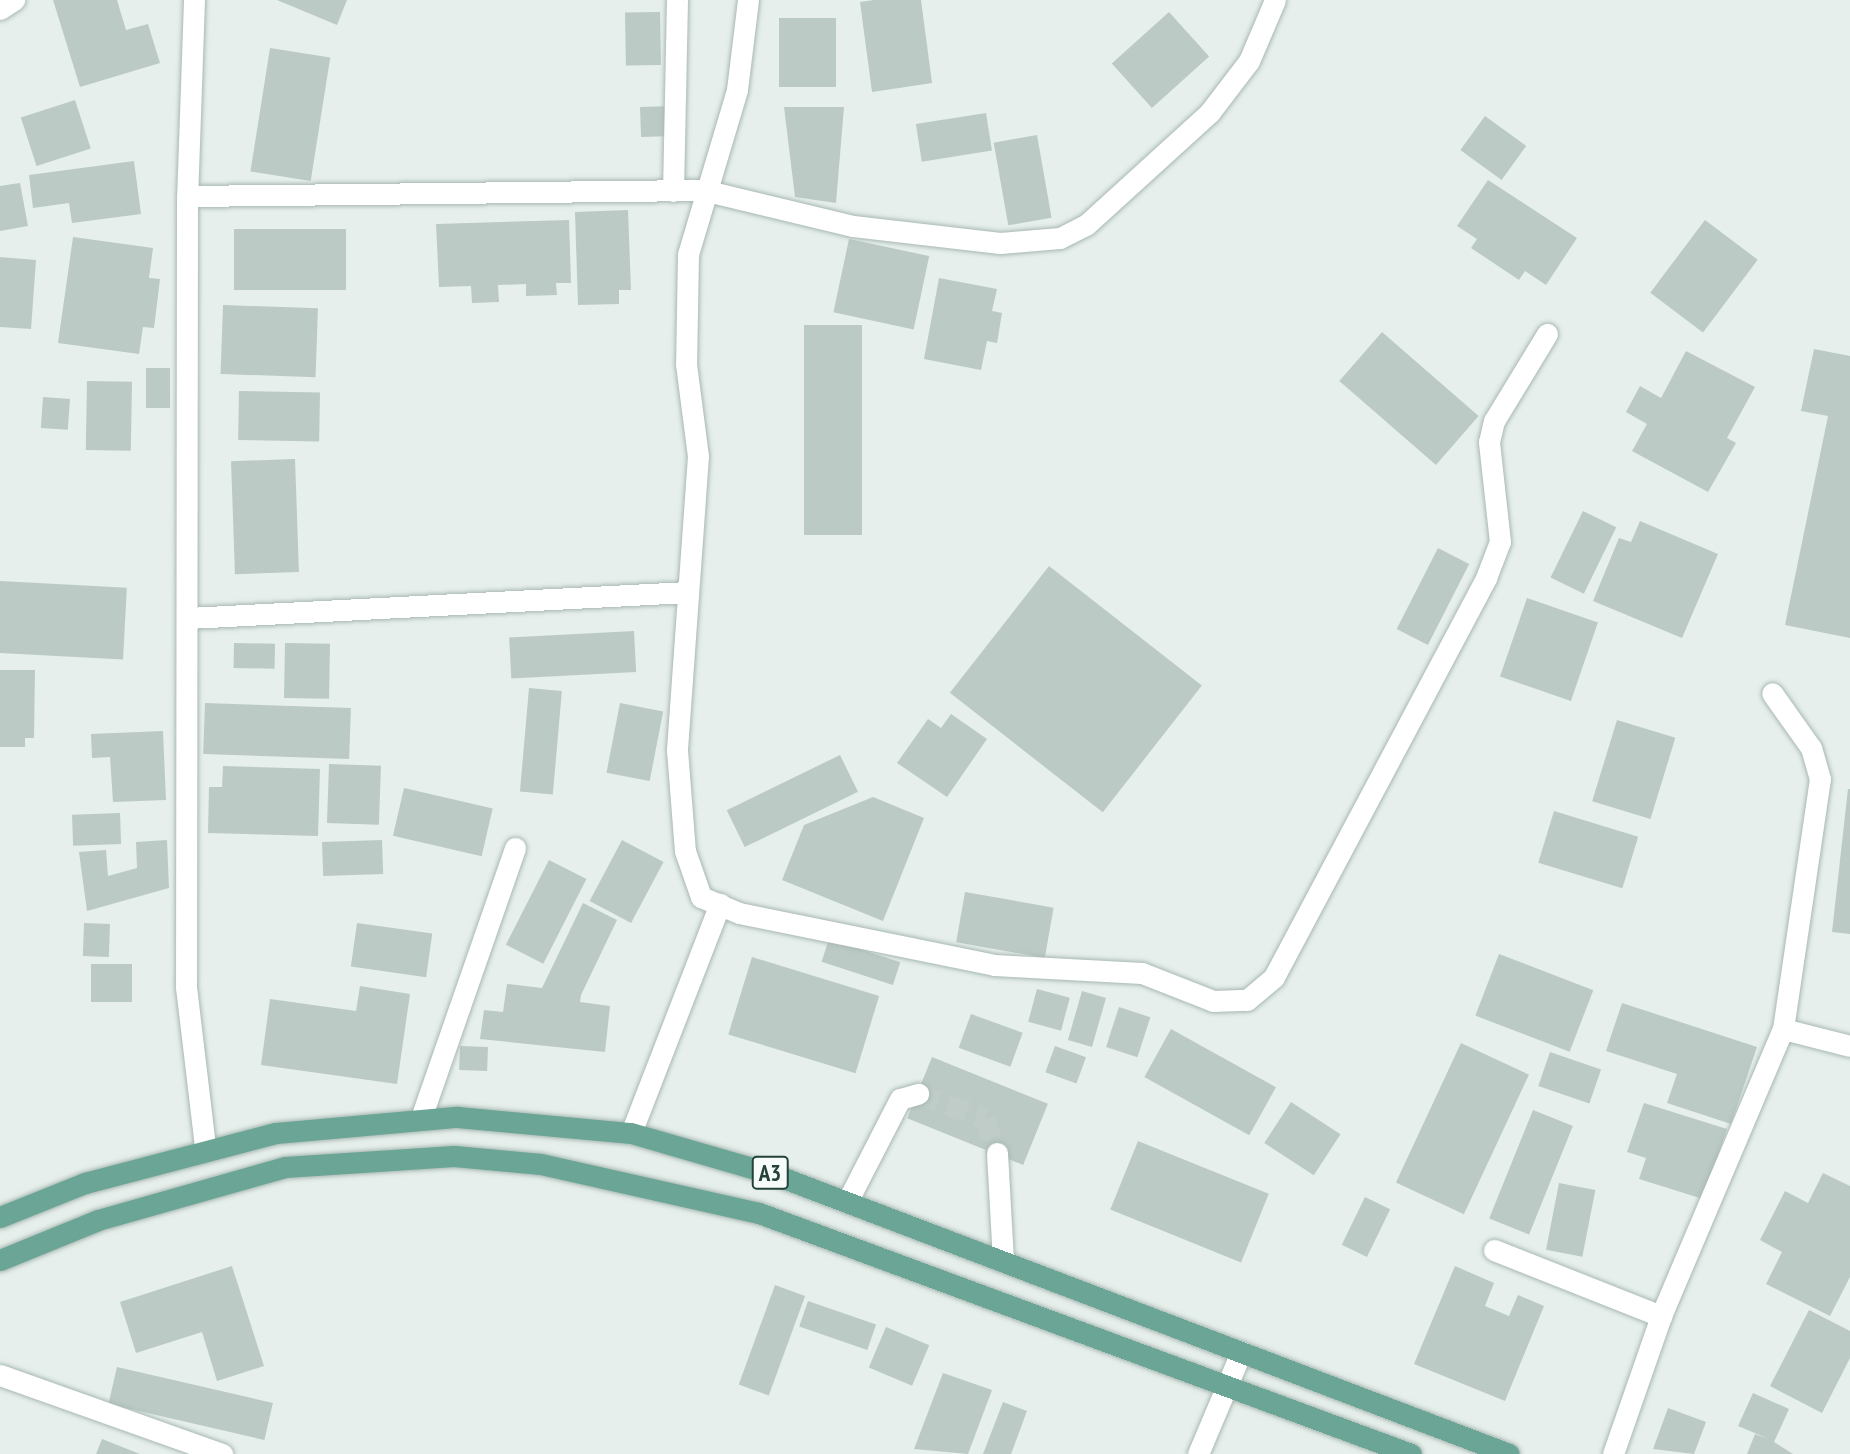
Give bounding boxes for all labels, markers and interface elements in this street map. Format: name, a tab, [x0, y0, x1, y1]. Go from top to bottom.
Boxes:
road number: A3	[751, 1154, 789, 1192]

